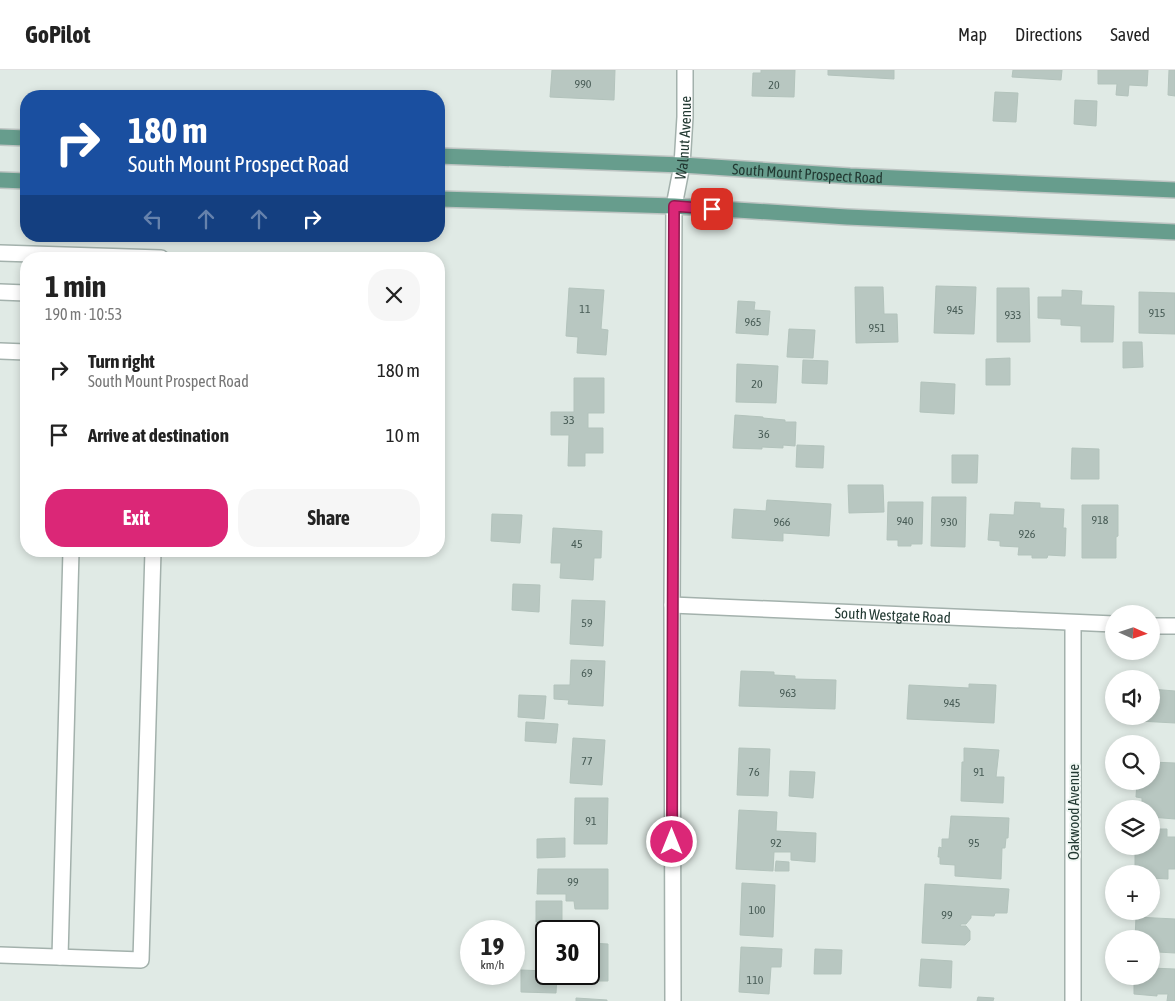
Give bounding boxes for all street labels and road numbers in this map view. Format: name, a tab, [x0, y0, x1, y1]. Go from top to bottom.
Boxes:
street label: Walnut Avenue	[671, 96, 694, 181]
street label: South Mount Prospect Road	[732, 160, 883, 186]
street label: South Westgate Road	[834, 604, 951, 625]
street label: Oakwood Avenue	[1065, 764, 1082, 860]

